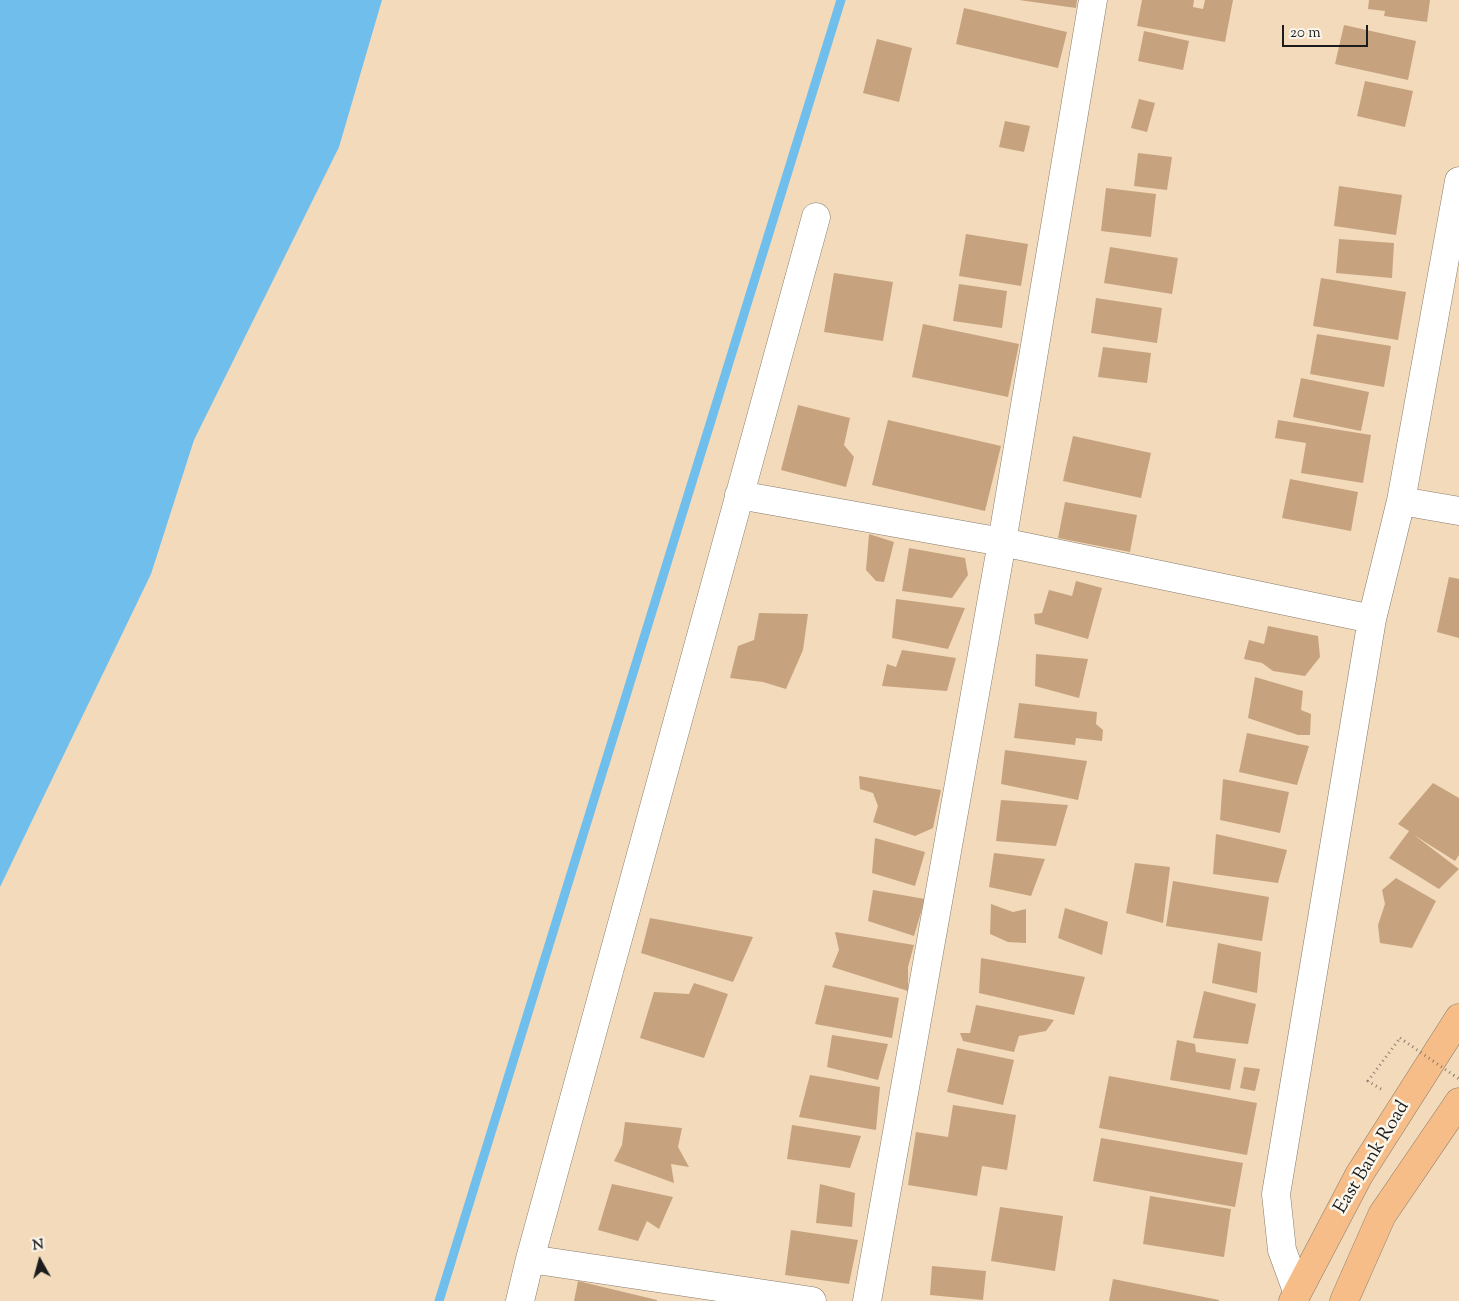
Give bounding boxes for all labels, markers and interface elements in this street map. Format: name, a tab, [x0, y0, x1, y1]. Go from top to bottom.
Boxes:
scale bar	[1284, 15, 1370, 47]
text: 20 m	[1290, 23, 1321, 44]
street label: East Bank Road	[1330, 1098, 1416, 1218]
north arrow	[15, 1236, 65, 1286]
text: N	[31, 1236, 45, 1257]

